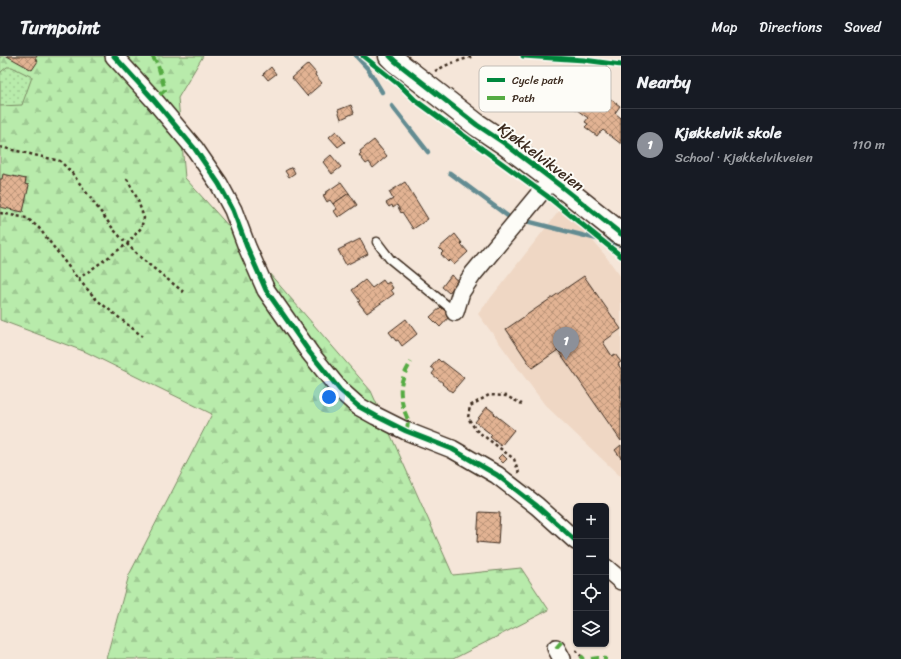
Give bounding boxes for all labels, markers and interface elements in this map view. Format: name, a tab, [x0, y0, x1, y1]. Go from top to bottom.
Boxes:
text: Turnpoint	[20, 11, 101, 44]
text: Map	[711, 15, 737, 40]
text: Directions	[759, 15, 822, 40]
text: Saved	[844, 15, 881, 40]
legend	[479, 66, 611, 112]
text: Nearby	[637, 67, 691, 97]
text: Cycle path	[512, 71, 564, 90]
text: Path	[512, 89, 535, 108]
street label: Kjøkkelvikveien	[492, 116, 590, 198]
text: Kjøkkelvik skole	[675, 120, 782, 146]
text: 1	[647, 133, 653, 156]
text: 110 m	[852, 133, 885, 156]
text: School · Kjøkkelvikveien	[675, 146, 813, 169]
pin: 1	[553, 327, 579, 360]
your location	[319, 387, 339, 407]
map controls	[573, 503, 609, 647]
button: +	[573, 503, 609, 539]
button: −	[573, 539, 609, 575]
button: locate	[573, 575, 609, 611]
button: layers	[573, 611, 609, 647]

